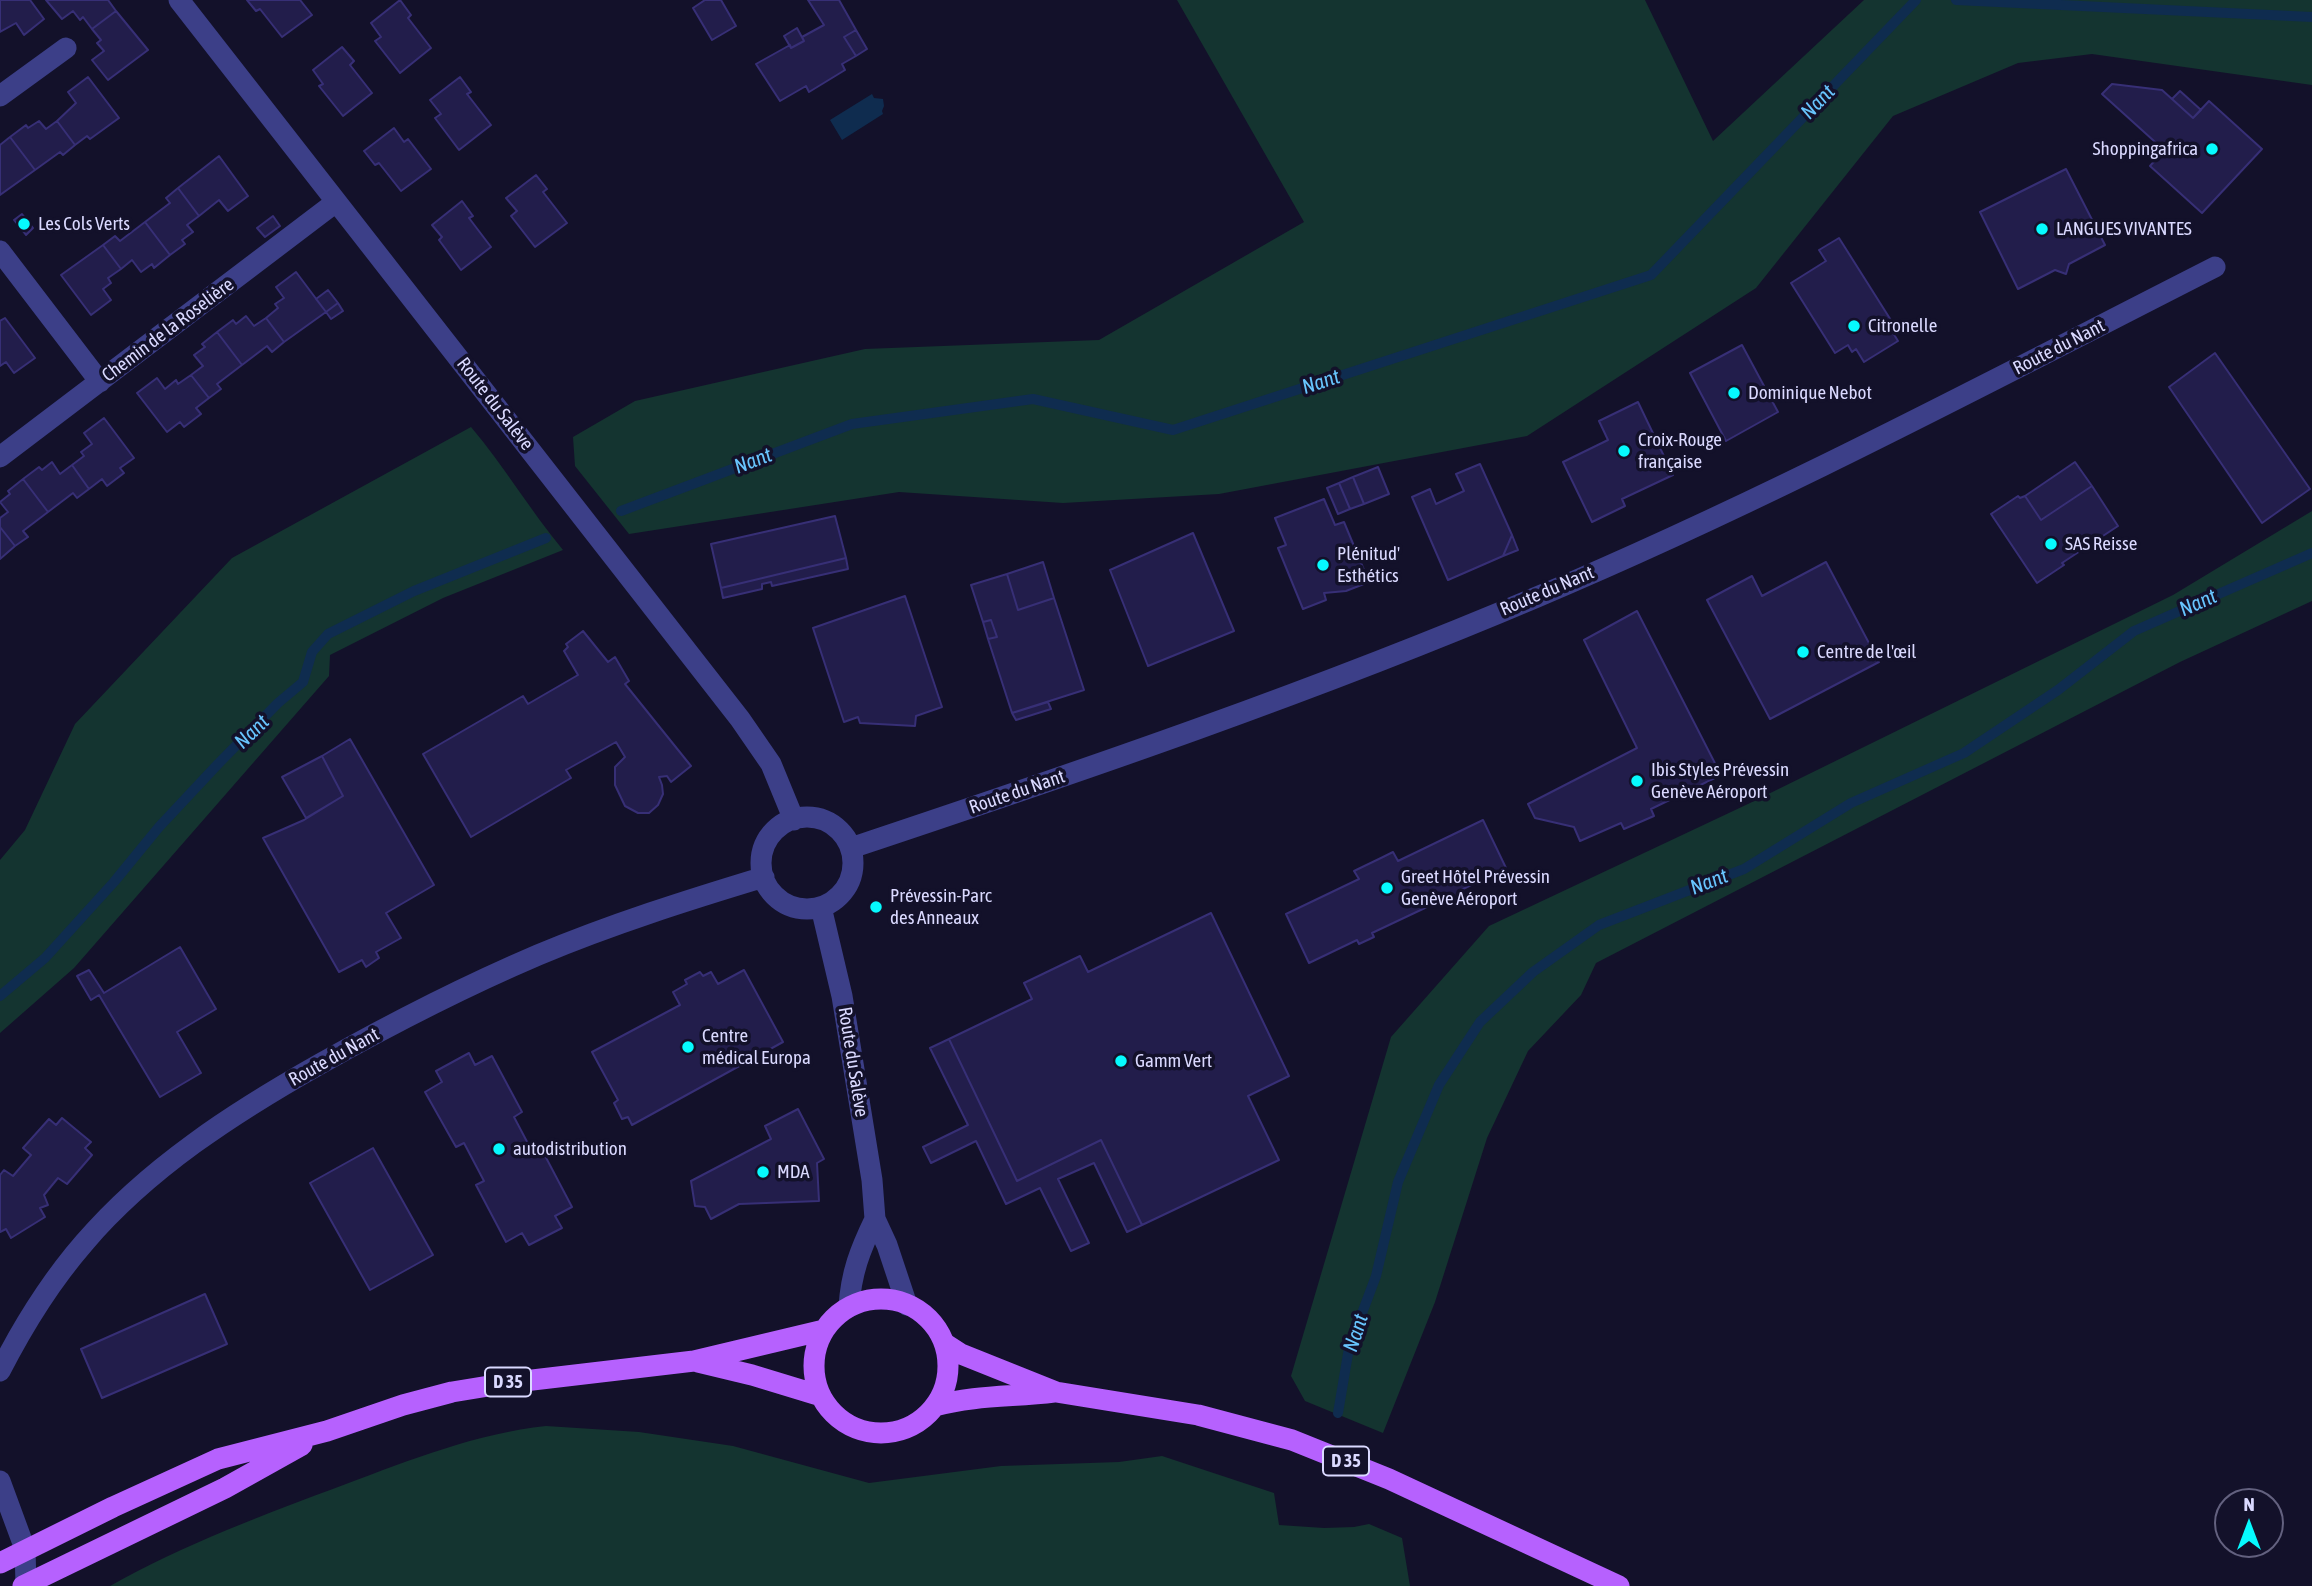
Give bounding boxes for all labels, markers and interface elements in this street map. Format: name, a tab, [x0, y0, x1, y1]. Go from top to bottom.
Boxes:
water label: Nant	[1796, 79, 1840, 125]
place label: Shoppingafrica	[2093, 138, 2198, 160]
marker: Shoppingafrica	[2204, 141, 2220, 157]
place label: Les Cols Verts	[38, 213, 130, 235]
marker: Les Cols Verts	[16, 216, 32, 232]
place label: LANGUES VIVANTES	[2056, 218, 2192, 240]
marker: LANGUES VIVANTES	[2034, 221, 2050, 237]
street label: Chemin de la Roselière	[98, 273, 238, 387]
street label: Route du Nant	[2009, 314, 2109, 380]
place label: Citronelle	[1868, 315, 1937, 337]
marker: Citronelle	[1846, 318, 1862, 334]
street label: Route du Salève	[452, 353, 538, 455]
water label: Nant	[1299, 364, 1343, 400]
place label: Dominique Nebot	[1748, 382, 1872, 404]
marker: Dominique Nebot	[1726, 385, 1742, 401]
place label: Croix-Rouge française	[1638, 429, 1722, 473]
water label: Nant	[731, 442, 775, 480]
marker: Croix-Rouge française	[1616, 443, 1632, 459]
place label: SAS Reisse	[2065, 533, 2137, 555]
marker: SAS Reisse	[2043, 536, 2059, 552]
place label: Plénitud' Esthétics	[1337, 543, 1400, 587]
marker: Plénitud' Esthétics	[1315, 557, 1331, 573]
street label: Route du Nant	[1497, 561, 1597, 621]
water label: Nant	[2175, 584, 2221, 622]
place label: Centre de l'œil	[1817, 641, 1916, 663]
marker: Centre de l'œil	[1795, 644, 1811, 660]
water label: Nant	[229, 710, 275, 754]
place label: Ibis Styles Prévessin Genève Aéroport	[1651, 759, 1789, 803]
street label: Route du Nant	[966, 765, 1068, 819]
marker: Ibis Styles Prévessin Genève Aéroport	[1629, 773, 1645, 789]
water label: Nant	[1687, 863, 1731, 901]
place label: Greet Hôtel Prévessin Genève Aéroport	[1401, 866, 1550, 910]
marker: Greet Hôtel Prévessin Genève Aéroport	[1379, 880, 1395, 896]
place label: Prévessin-Parc des Anneaux	[890, 885, 992, 929]
marker: Prévessin-Parc des Anneaux	[868, 899, 884, 915]
street label: Route du Salève	[833, 1005, 873, 1119]
street label: Route du Nant	[285, 1023, 383, 1091]
place label: Centre médical Europa	[702, 1025, 811, 1069]
marker: Centre médical Europa	[680, 1039, 696, 1055]
place label: Gamm Vert	[1135, 1050, 1212, 1072]
marker: Gamm Vert	[1113, 1053, 1129, 1069]
place label: autodistribution	[513, 1138, 627, 1160]
marker: autodistribution	[491, 1141, 507, 1157]
place label: MDA	[777, 1161, 810, 1183]
marker: MDA	[755, 1164, 771, 1180]
water label: Nant	[1338, 1311, 1374, 1355]
road number: D 35	[485, 1367, 531, 1396]
road number: D 35	[1323, 1446, 1369, 1476]
north arrow	[2214, 1488, 2284, 1558]
text: N	[2243, 1493, 2255, 1515]

